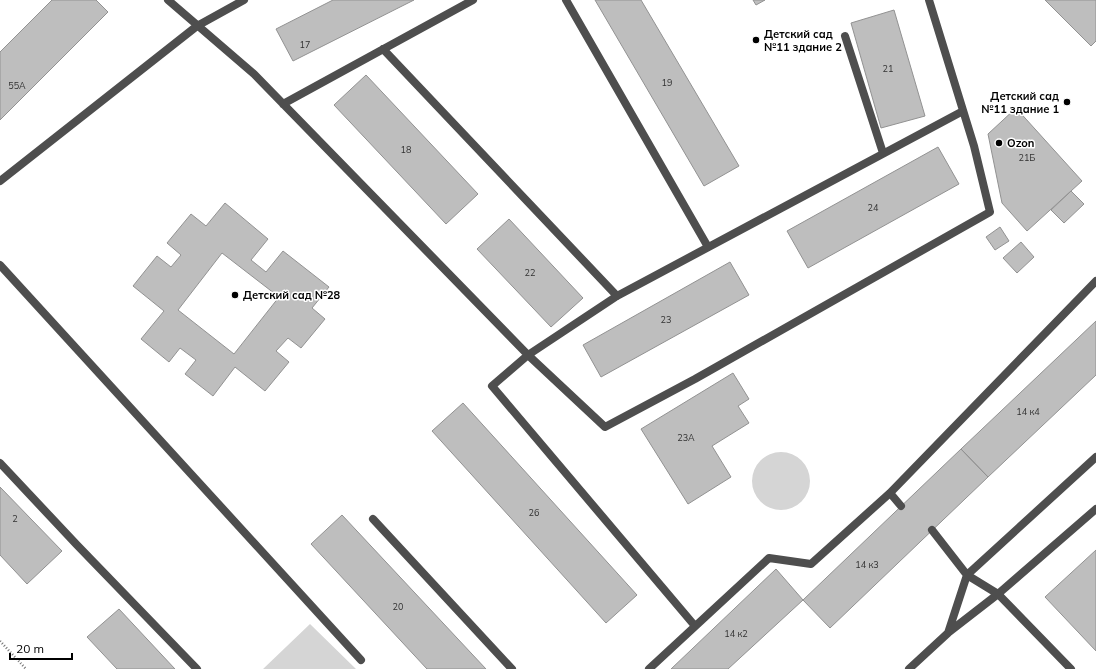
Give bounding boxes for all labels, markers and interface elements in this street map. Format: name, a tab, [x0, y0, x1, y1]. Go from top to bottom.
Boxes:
place label: Детский сад №11 здание 2	[764, 27, 842, 54]
marker: Детский сад №11 здание 2	[751, 35, 761, 45]
house number: 17	[300, 39, 310, 50]
house number: 21	[883, 63, 893, 74]
house number: 19	[662, 77, 672, 88]
house number: 55А	[8, 80, 26, 91]
place label: Детский сад №11 здание 1	[981, 89, 1059, 116]
marker: Детский сад №11 здание 1	[1062, 97, 1072, 107]
place label: Ozon	[1007, 136, 1034, 150]
marker: Ozon	[994, 138, 1004, 148]
house number: 18	[401, 144, 411, 155]
house number: 21Б	[1019, 152, 1035, 163]
house number: 24	[868, 202, 879, 213]
house number: 22	[525, 267, 535, 278]
place label: Детский сад №28	[243, 288, 341, 302]
marker: Детский сад №28	[230, 290, 240, 300]
house number: 23	[661, 314, 671, 325]
house number: 14 к4	[1016, 406, 1040, 417]
house number: 23А	[677, 432, 695, 443]
house number: 26	[529, 507, 539, 518]
house number: 2	[12, 513, 18, 524]
house number: 14 к3	[855, 559, 879, 570]
house number: 20	[393, 601, 403, 612]
house number: 14 к2	[724, 628, 748, 639]
scale bar	[10, 635, 72, 661]
text: 20 m	[16, 641, 44, 656]

